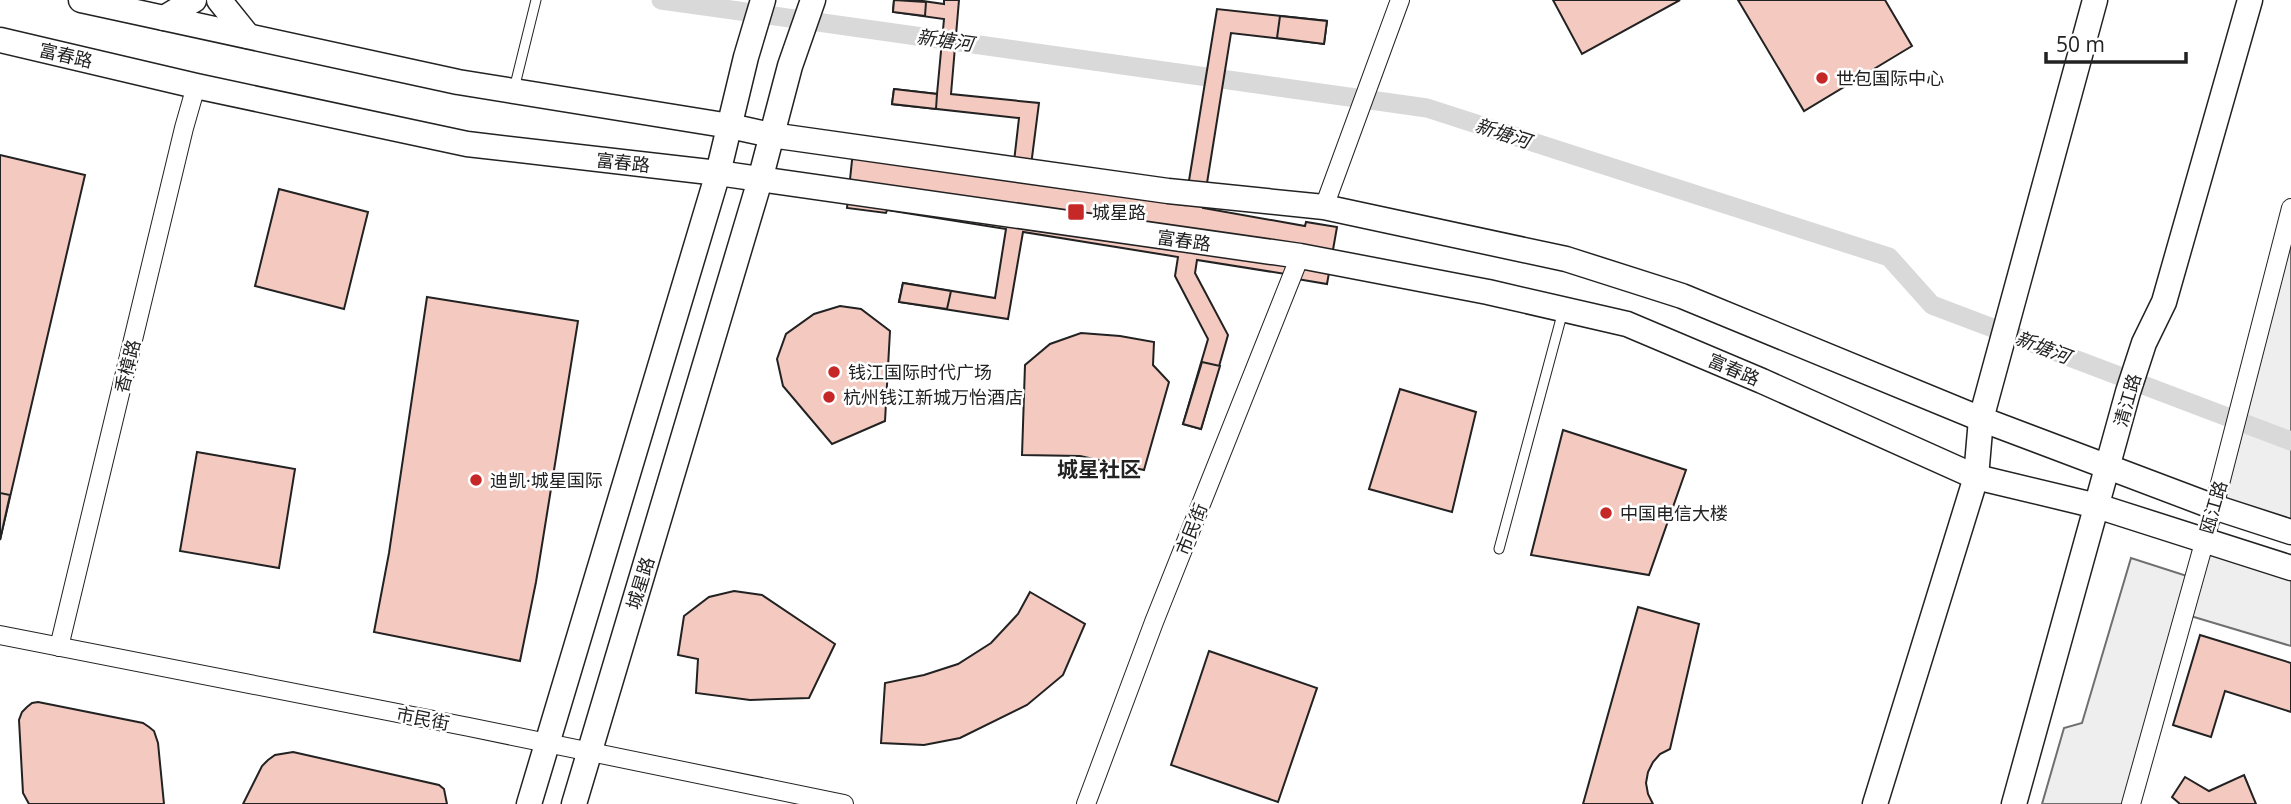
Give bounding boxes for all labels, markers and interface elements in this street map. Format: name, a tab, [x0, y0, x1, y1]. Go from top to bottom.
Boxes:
scale bar	[2046, 21, 2186, 65]
water label: 新塘河	[915, 23, 979, 57]
text: 50 m	[2056, 30, 2105, 58]
street label: 富春路	[37, 37, 95, 73]
place label: 世包国际中心	[1836, 66, 1944, 90]
marker: 世包国际中心	[1814, 70, 1830, 86]
water label: 新塘河	[1472, 112, 1538, 155]
street label: 富春路	[595, 147, 651, 177]
place label: 城星路	[1092, 200, 1146, 224]
marker: 城星路	[1066, 202, 1086, 222]
street label: 富春路	[1156, 224, 1212, 256]
water label: 新塘河	[2012, 325, 2078, 371]
street label: 香樟路	[109, 337, 145, 395]
street label: 富春路	[1704, 347, 1764, 391]
place label: 钱江国际时代广场	[848, 360, 992, 384]
marker: 钱江国际时代广场	[826, 364, 842, 380]
street label: 清江路	[2108, 371, 2146, 429]
place label: 杭州钱江新城万怡酒店	[843, 385, 1023, 409]
marker: 杭州钱江新城万怡酒店	[821, 389, 837, 405]
district label: 城星社区	[1057, 455, 1141, 483]
place label: 迪凯·城星国际	[490, 468, 603, 492]
marker: 迪凯·城星国际	[468, 472, 484, 488]
street label: 瓯江路	[2194, 478, 2232, 536]
street label: 市民街	[1170, 499, 1212, 559]
place label: 中国电信大楼	[1620, 501, 1728, 525]
marker: 中国电信大楼	[1598, 505, 1614, 521]
street label: 城星路	[621, 554, 659, 612]
street label: 市民街	[394, 701, 452, 735]

